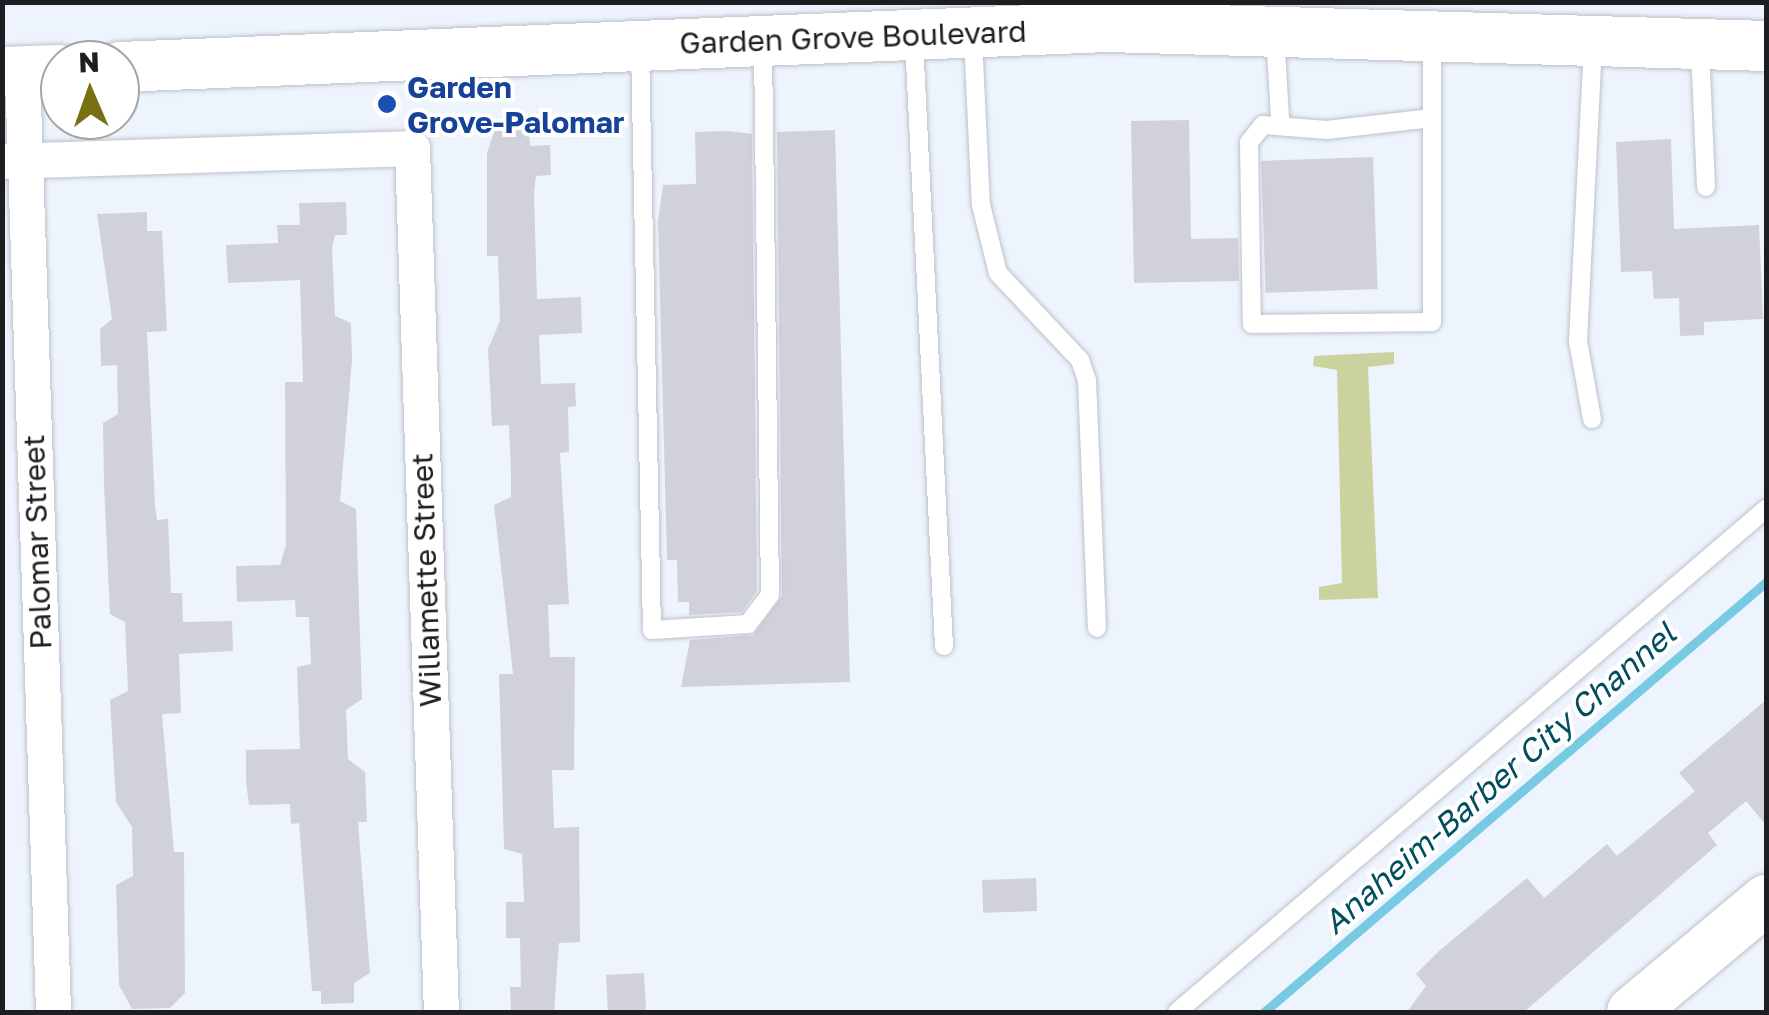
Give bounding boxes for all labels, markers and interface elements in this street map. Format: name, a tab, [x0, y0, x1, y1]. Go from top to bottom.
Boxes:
street label: Garden Grove Boulevard	[679, 13, 1027, 61]
north arrow	[40, 40, 140, 140]
text: N	[78, 45, 100, 78]
place label: Garden Grove-Palomar	[407, 69, 624, 140]
marker: Garden Grove-Palomar	[376, 93, 398, 115]
street label: Palomar Street	[15, 434, 59, 650]
street label: Willamette Street	[404, 452, 448, 708]
water label: Anaheim-Barber City Channel	[1315, 614, 1683, 942]

